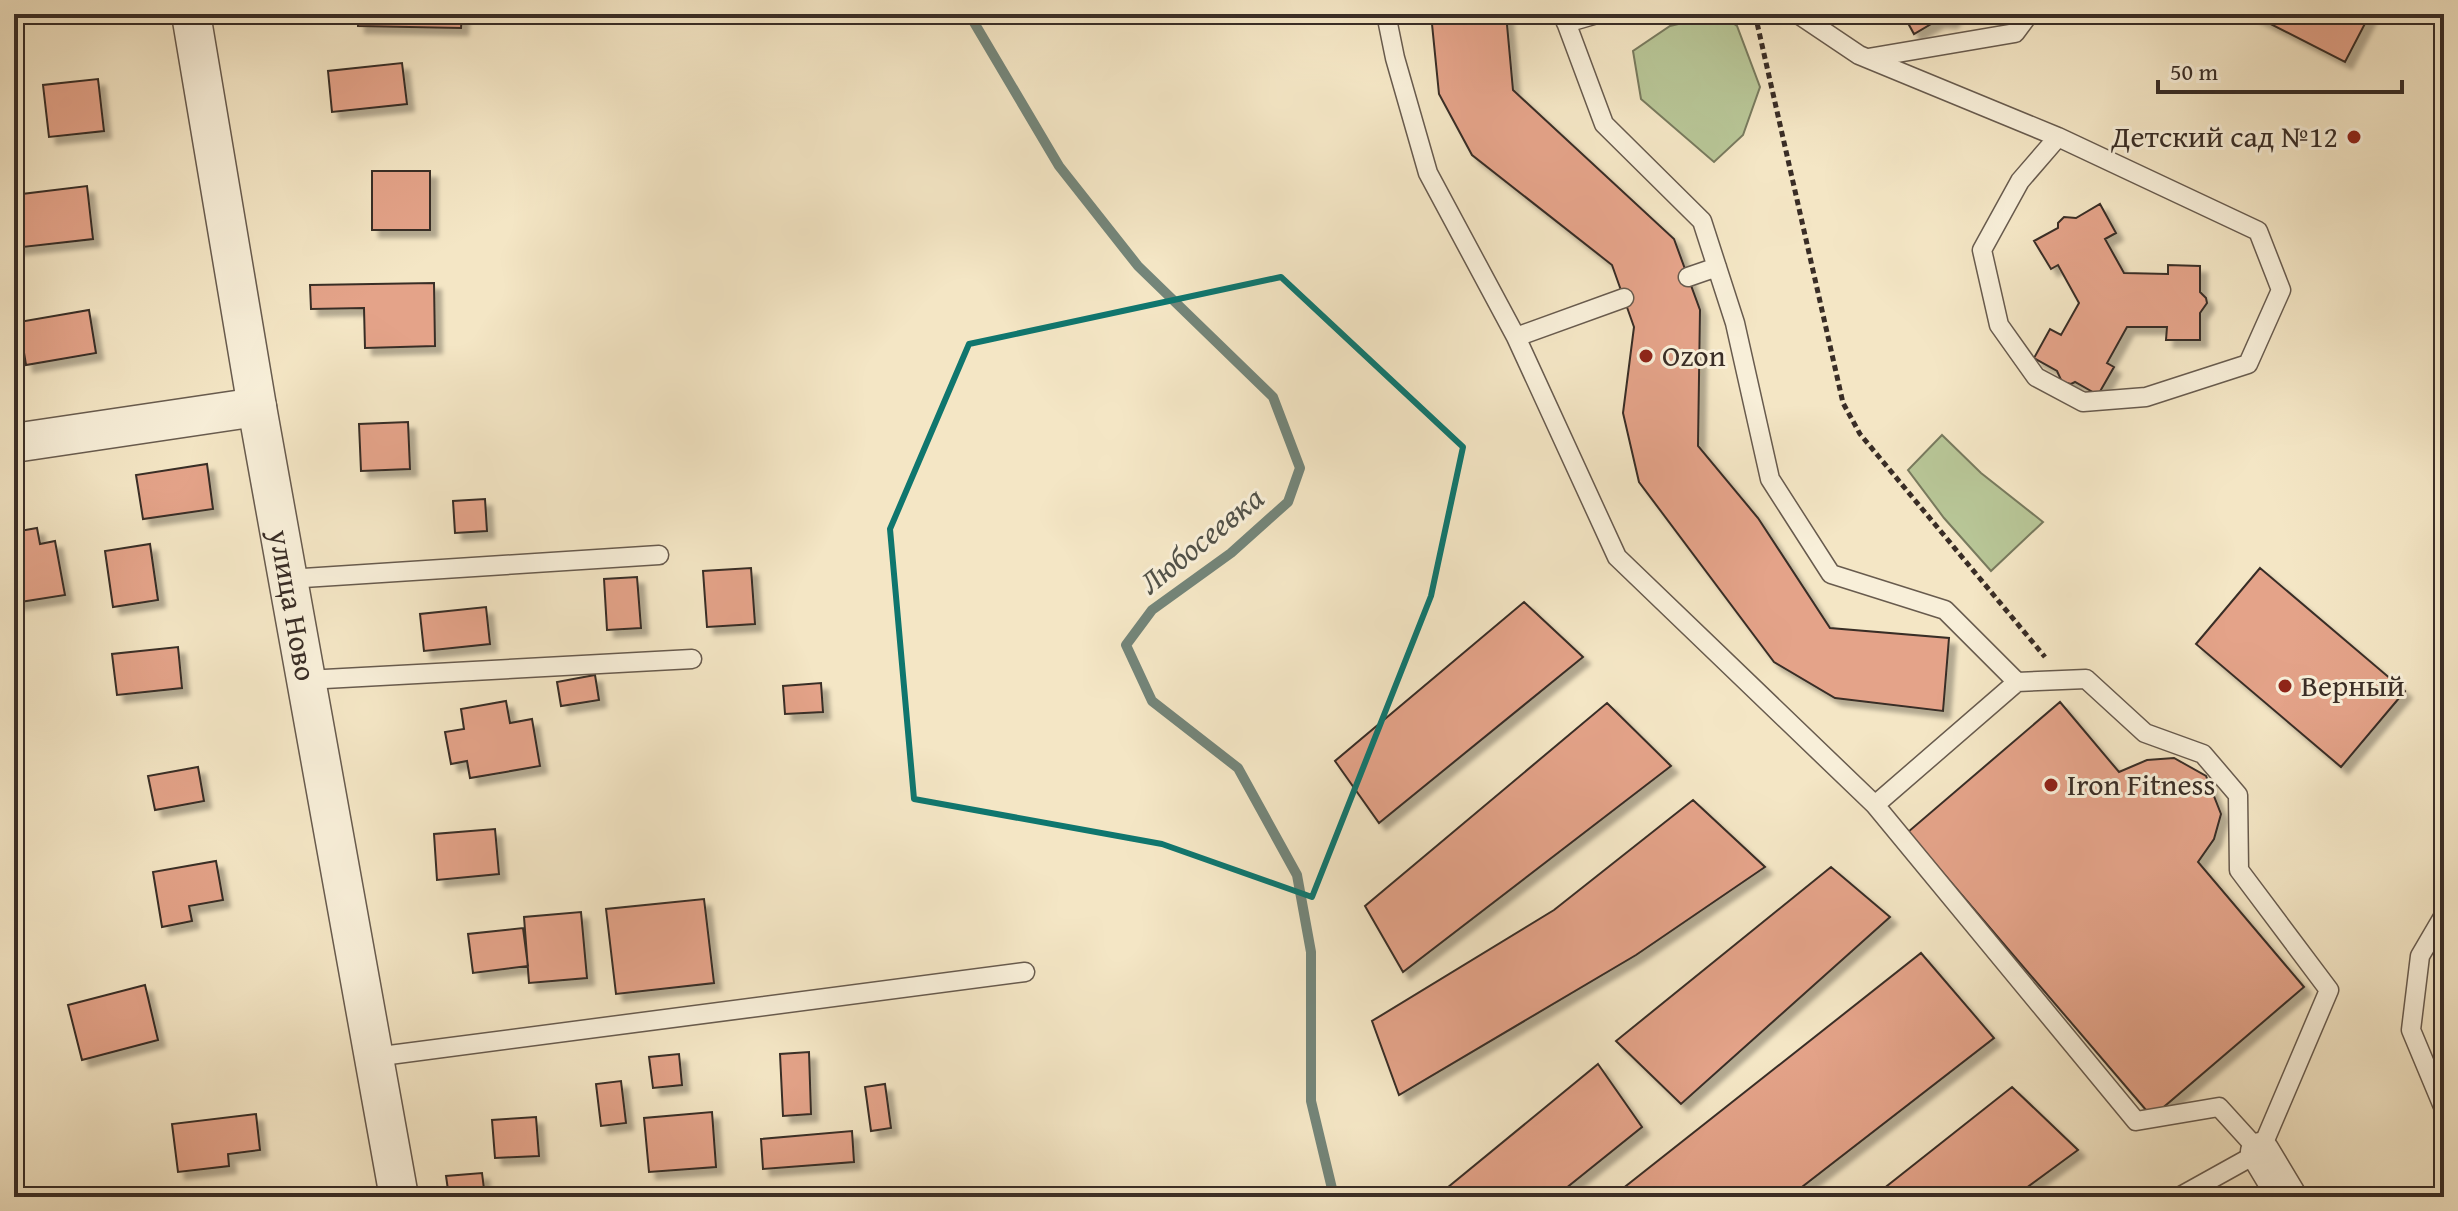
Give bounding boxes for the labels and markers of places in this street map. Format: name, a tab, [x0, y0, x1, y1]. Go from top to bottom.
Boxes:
place label: Детский сад №12	[2110, 114, 2338, 158]
marker: Детский сад №12	[2345, 128, 2363, 146]
place label: Ozon	[1662, 333, 1726, 377]
marker: Ozon	[1637, 347, 1655, 365]
place label: Верный	[2301, 663, 2405, 707]
marker: Верный	[2276, 677, 2294, 695]
place label: Iron Fitness	[2067, 762, 2215, 806]
marker: Iron Fitness	[2042, 776, 2060, 794]

